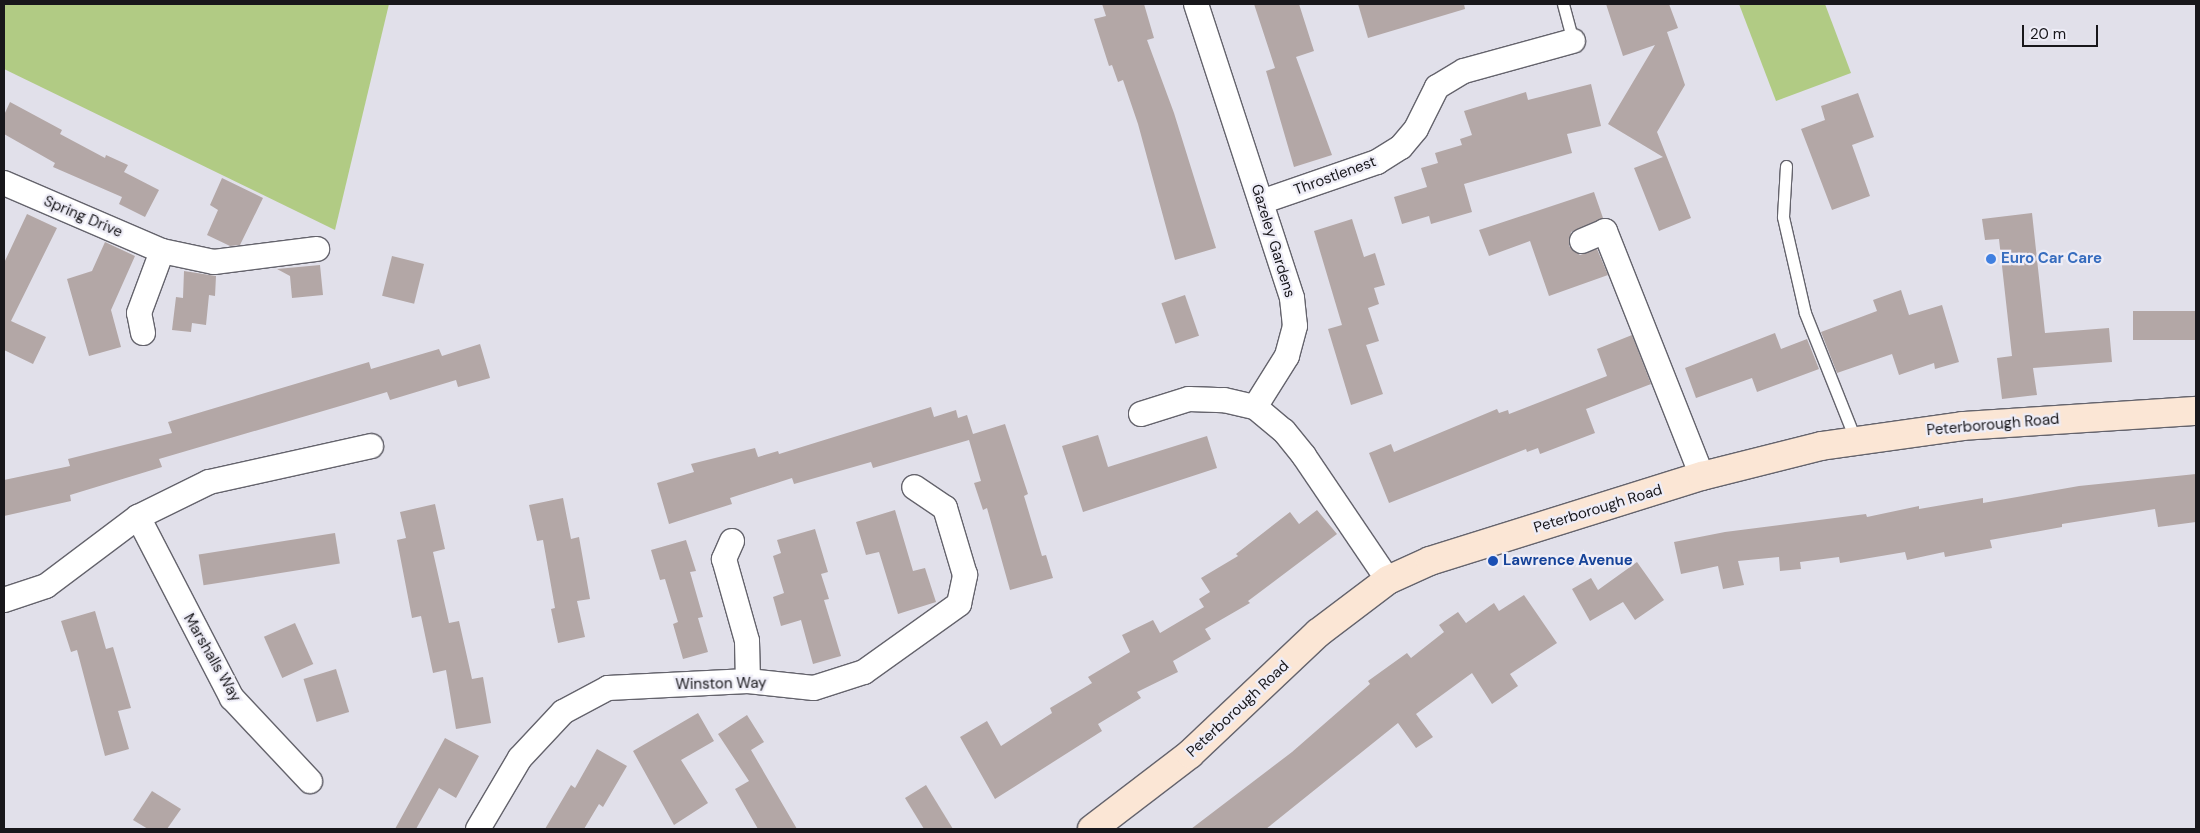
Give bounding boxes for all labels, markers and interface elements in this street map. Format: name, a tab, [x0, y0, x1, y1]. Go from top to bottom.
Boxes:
scale bar	[2025, 15, 2101, 47]
text: 20 m	[2030, 24, 2066, 44]
street label: Throstlenest	[1291, 153, 1379, 199]
street label: Gazeley Gardens	[1247, 182, 1299, 300]
street label: Spring Drive	[41, 192, 125, 242]
place label: Euro Car Care	[2001, 250, 2102, 268]
marker: Euro Car Care	[1985, 253, 1997, 265]
street label: Peterborough Road	[1926, 410, 2060, 440]
street label: Peterborough Road	[1532, 481, 1664, 537]
place label: Lawrence Avenue	[1503, 552, 1633, 570]
marker: Lawrence Avenue	[1487, 555, 1499, 567]
street label: Marshalls Way	[179, 611, 245, 705]
street label: Peterborough Road	[1183, 657, 1293, 761]
street label: Winston Way	[675, 674, 767, 694]

